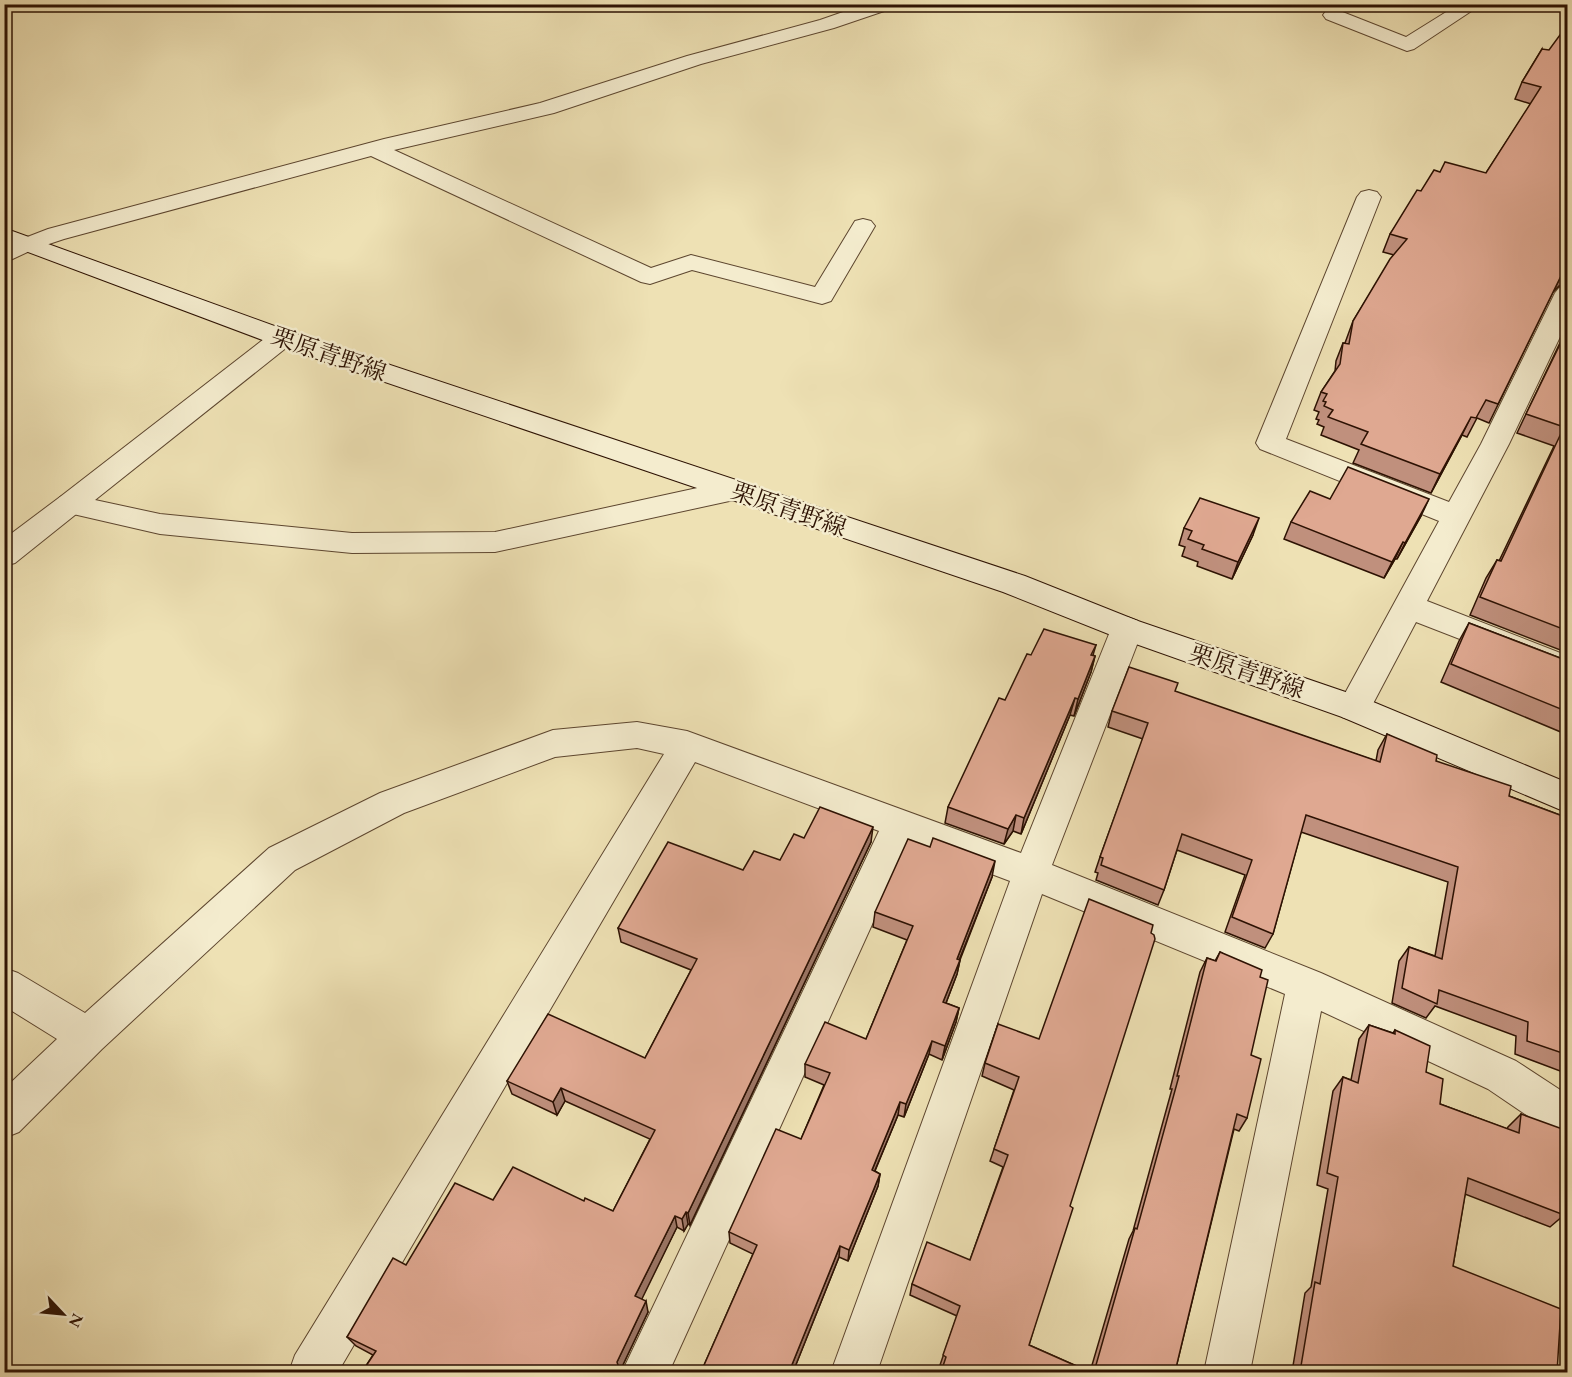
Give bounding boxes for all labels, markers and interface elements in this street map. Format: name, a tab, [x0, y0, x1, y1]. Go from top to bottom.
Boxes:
street label: 栗原青野線	[267, 320, 391, 388]
street label: 栗原青野線	[727, 475, 851, 543]
street label: 栗原青野線	[1185, 637, 1309, 705]
north arrow	[33, 1284, 93, 1344]
text: N	[64, 1310, 88, 1331]

